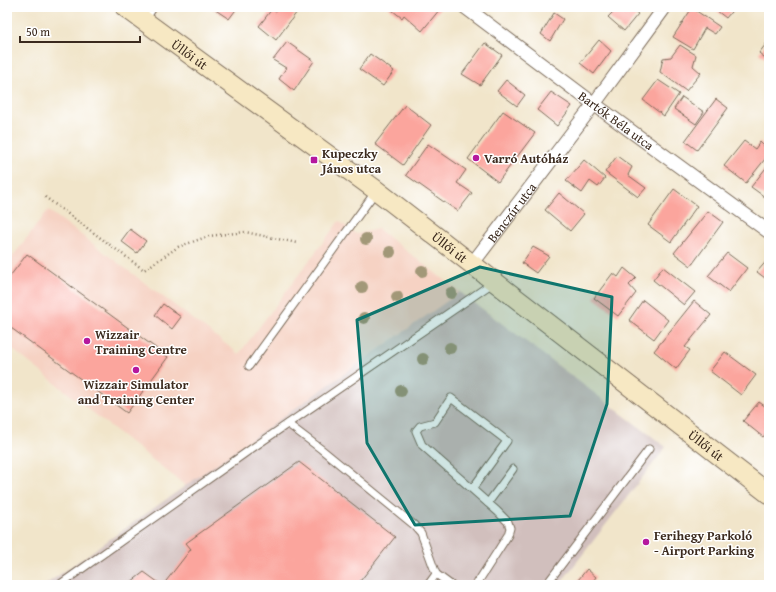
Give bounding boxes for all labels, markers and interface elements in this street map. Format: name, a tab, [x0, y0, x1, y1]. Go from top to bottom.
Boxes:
scale bar	[20, 18, 140, 44]
text: 50 m	[26, 23, 50, 40]
street label: Üllői út	[167, 35, 212, 74]
street label: Bartók Béla utca	[574, 87, 658, 155]
place label: Kupeczky János utca	[320, 144, 382, 178]
place label: Varró Autóház	[484, 149, 568, 168]
marker: Varró Autóház	[471, 153, 481, 163]
marker: Kupeczky János utca	[309, 155, 319, 165]
street label: Benczúr utca	[483, 178, 541, 247]
street label: Üllői út	[428, 228, 472, 268]
place label: Wizzair Training Centre	[95, 325, 187, 359]
marker: Wizzair Training Centre	[82, 336, 92, 346]
marker: Wizzair Simulator and Training Center	[131, 365, 141, 375]
place label: Wizzair Simulator and Training Center	[78, 375, 194, 409]
street label: Üllői út	[684, 426, 728, 466]
place label: Ferihegy Parkoló - Airport Parking	[654, 526, 754, 560]
marker: Ferihegy Parkoló - Airport Parking	[641, 537, 651, 547]

